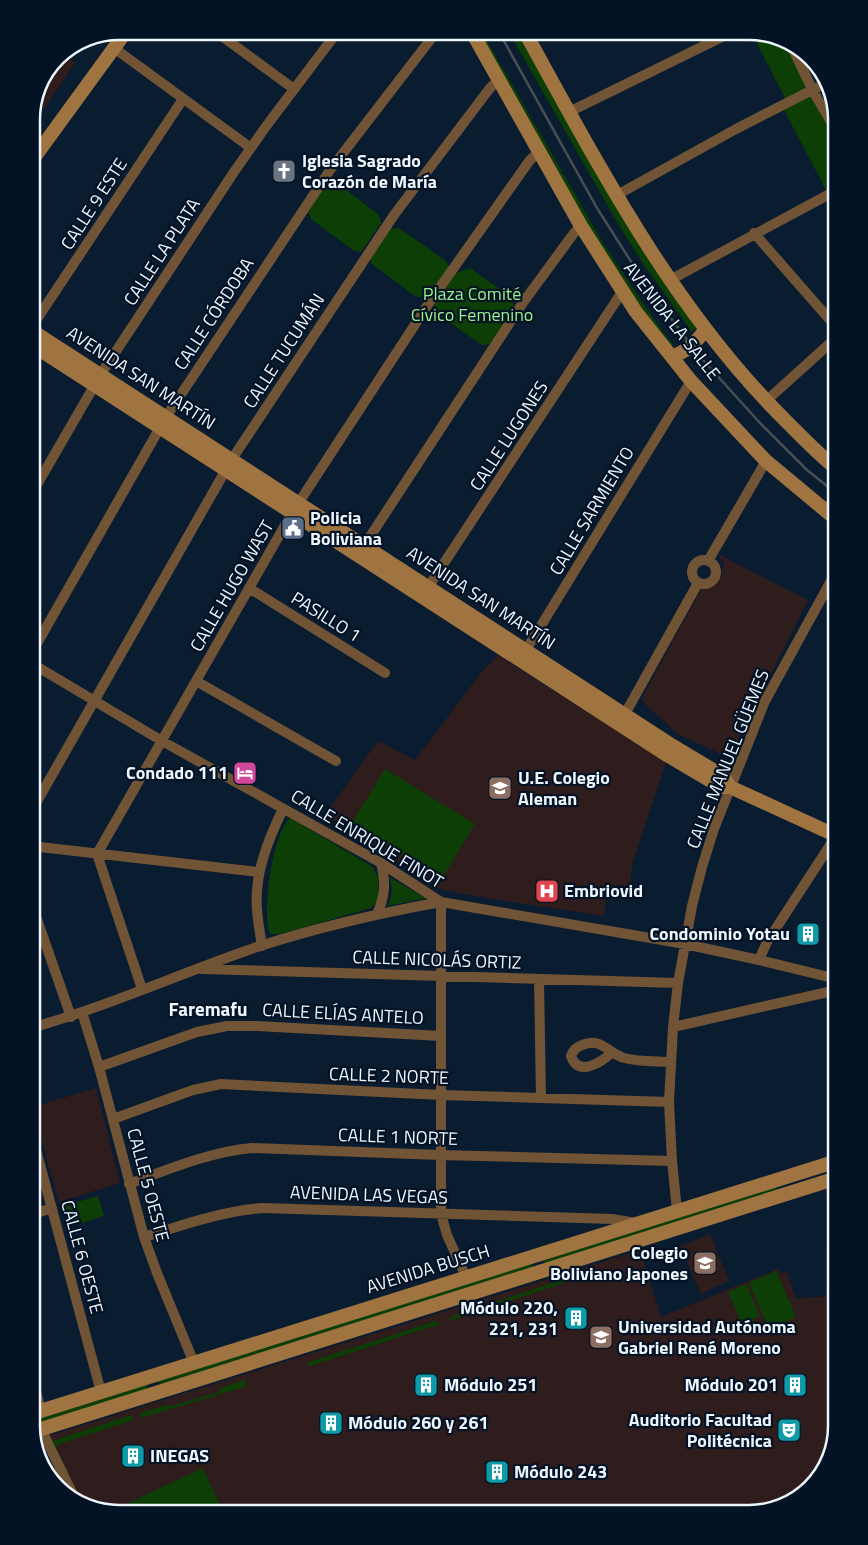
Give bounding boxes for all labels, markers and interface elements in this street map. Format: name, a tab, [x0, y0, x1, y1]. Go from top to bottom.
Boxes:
place label: Iglesia Sagrado Corazón de María	[302, 147, 437, 195]
street label: CALLE 9 ESTE	[54, 152, 133, 255]
church icon: Iglesia Sagrado Corazón de María	[271, 158, 297, 184]
street label: CALLE LA PLATA	[117, 192, 207, 311]
street label: CALLE CÓRDOBA	[167, 252, 260, 375]
street label: AVENIDA LA SALLE	[617, 256, 727, 386]
park label: Plaza Comité Cívico Femenino	[411, 280, 533, 328]
street label: CALLE TUCUMÁN	[236, 288, 331, 413]
street label: AVENIDA SAN MARTÍN	[62, 319, 221, 436]
street label: CALLE LUGONES	[463, 375, 554, 496]
street label: CALLE SARMIENTO	[542, 441, 641, 580]
place label: Policia Boliviana	[310, 504, 382, 552]
street label: CALLE HUGO WAST	[183, 515, 280, 656]
public building icon: Policia Boliviana	[280, 515, 306, 541]
street label: AVENIDA SAN MARTÍN	[402, 539, 561, 656]
street label: PASILLO 1	[286, 585, 366, 649]
street label: CALLE MANUEL GÜEMES	[679, 665, 776, 853]
place label: Condado 111	[126, 759, 228, 786]
hotel icon: Condado 111	[232, 760, 258, 786]
place label: U.E. Colegio Aleman	[518, 764, 610, 812]
school or university icon: U.E. Colegio Aleman	[487, 775, 513, 801]
street label: CALLE ENRIQUE FINOT	[286, 782, 449, 895]
place label: Embriovid	[564, 877, 643, 904]
hospital icon: Embriovid	[534, 878, 560, 904]
place label: Condominio Yotau	[649, 920, 790, 947]
building icon: Condominio Yotau	[795, 921, 821, 947]
street label: CALLE NICOLÁS ORTIZ	[352, 943, 522, 976]
district label: Faremafu	[168, 994, 248, 1023]
street label: CALLE ELÍAS ANTELO	[262, 996, 424, 1031]
street label: CALLE 2 NORTE	[329, 1060, 450, 1091]
street label: CALLE 1 NORTE	[338, 1121, 459, 1152]
street label: CALLE 5 OESTE	[120, 1125, 177, 1245]
street label: AVENIDA LAS VEGAS	[290, 1178, 448, 1211]
street label: CALLE 6 OESTE	[54, 1197, 111, 1317]
street label: AVENIDA BUSCH	[363, 1237, 493, 1300]
place label: Colegio Boliviano Japones	[550, 1239, 688, 1287]
school or university icon: Colegio Boliviano Japones	[692, 1250, 718, 1276]
place label: Módulo 220, 221, 231	[460, 1294, 558, 1342]
building icon: Módulo 220, 221, 231	[563, 1305, 589, 1331]
place label: Universidad Autónoma Gabriel René Moreno	[618, 1313, 796, 1361]
school or university icon: Universidad Autónoma Gabriel René Moreno	[588, 1324, 614, 1350]
place label: Módulo 251	[444, 1371, 537, 1398]
place label: Módulo 201	[685, 1371, 778, 1398]
building icon: Módulo 251	[413, 1372, 439, 1398]
building icon: Módulo 201	[782, 1372, 808, 1398]
place label: Auditorio Facultad Politécnica	[629, 1406, 772, 1454]
place label: Módulo 260 y 261	[348, 1409, 489, 1436]
building icon: Módulo 260 y 261	[318, 1410, 344, 1436]
theatre icon: Auditorio Facultad Politécnica	[776, 1417, 802, 1443]
place label: INEGAS	[150, 1442, 209, 1469]
building icon: INEGAS	[120, 1443, 146, 1469]
place label: Módulo 243	[514, 1458, 607, 1485]
building icon: Módulo 243	[484, 1459, 510, 1485]

